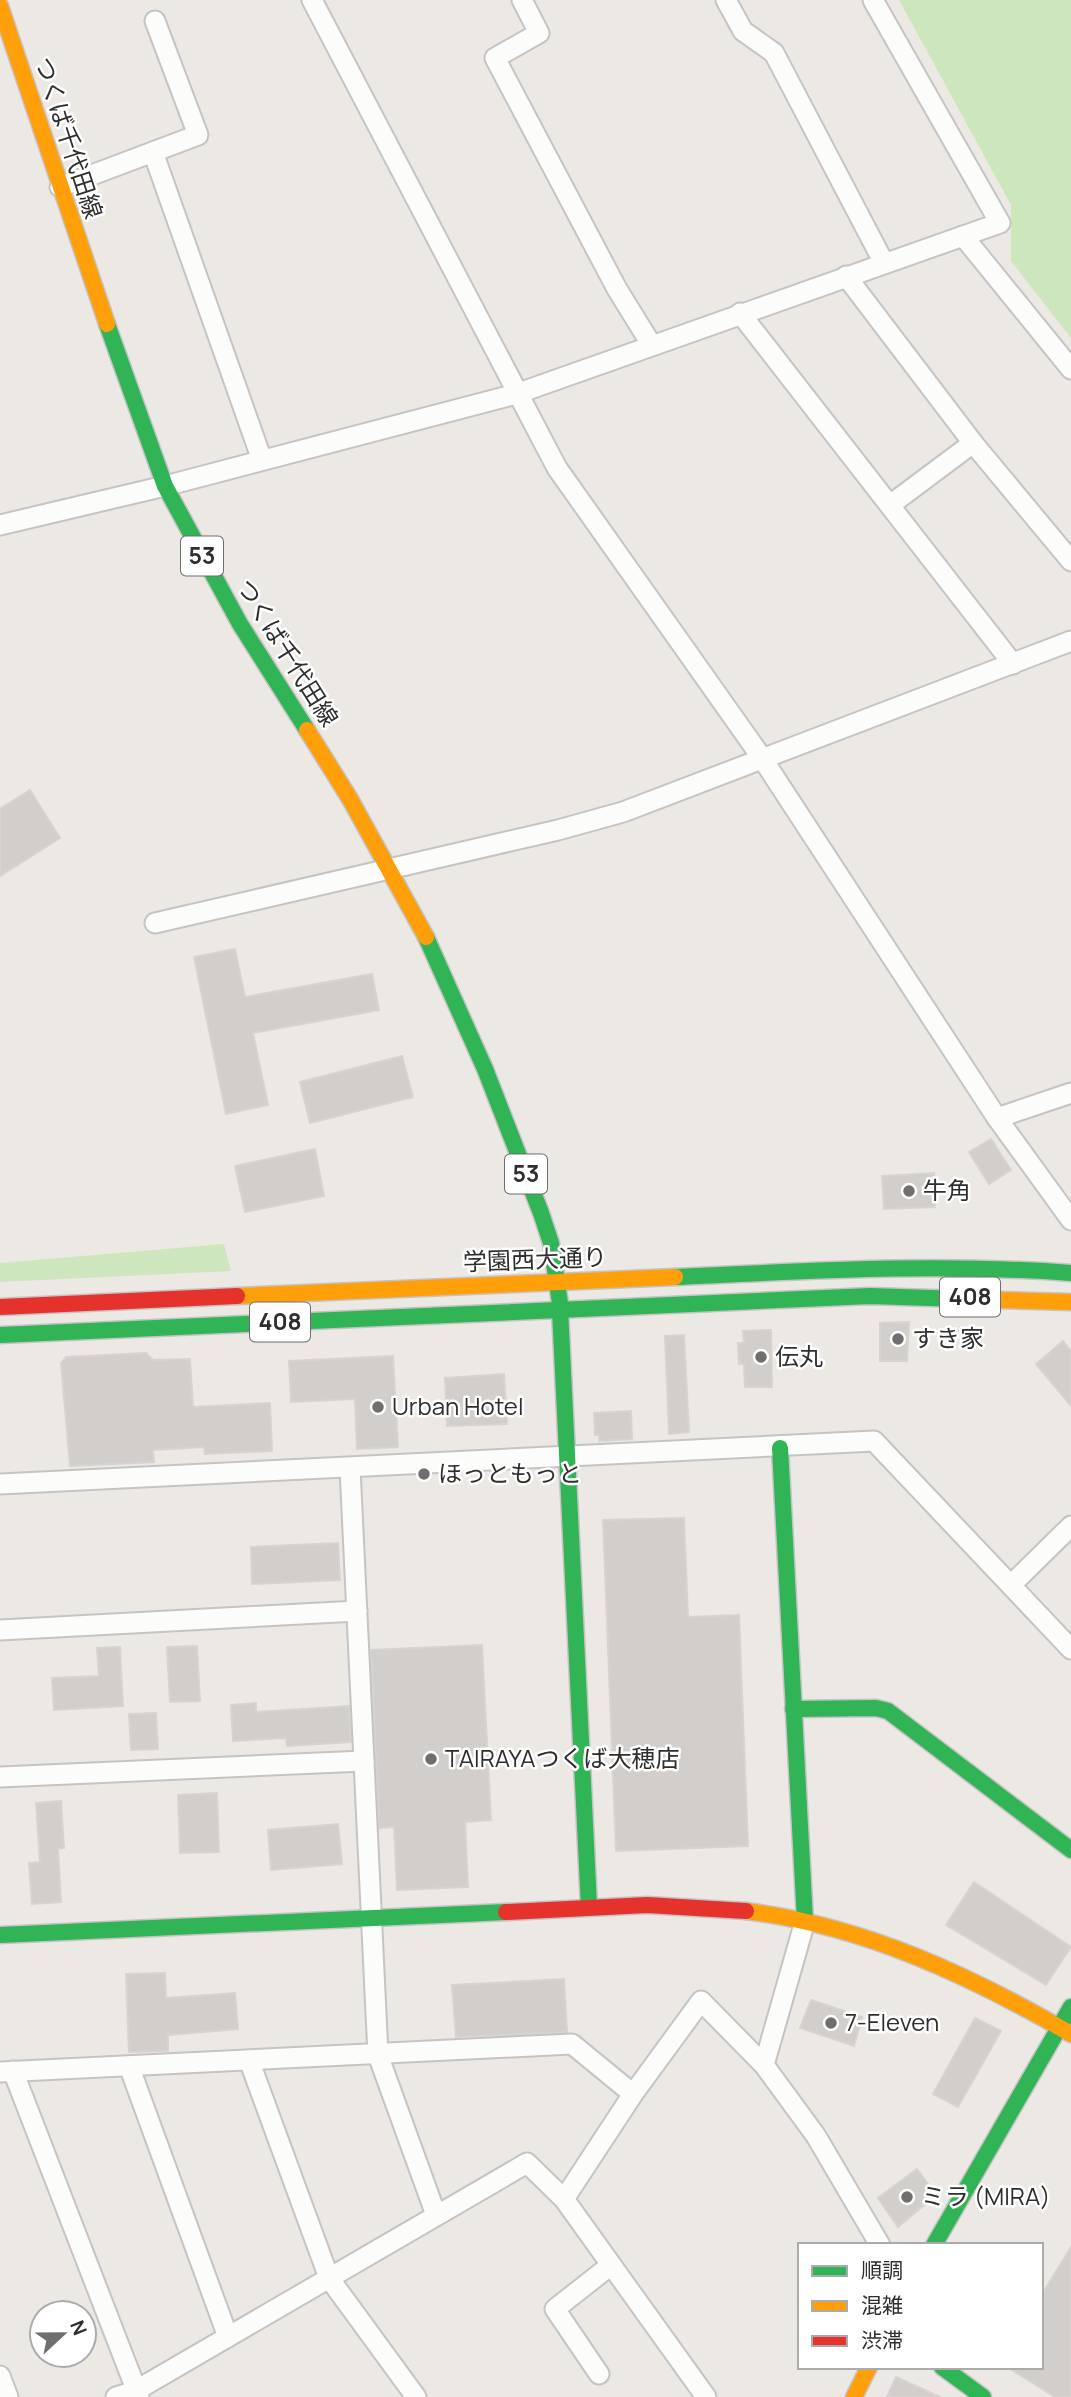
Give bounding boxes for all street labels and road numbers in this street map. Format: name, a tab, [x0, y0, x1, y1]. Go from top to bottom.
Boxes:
street label: つくば千代田線	[28, 53, 111, 223]
road number: 53	[181, 536, 223, 576]
street label: つくば千代田線	[230, 572, 347, 732]
road number: 53	[505, 1154, 547, 1194]
street label: 学園西大通り	[462, 1239, 607, 1278]
road number: 408	[940, 1278, 1000, 1316]
road number: 408	[250, 1302, 310, 1342]

